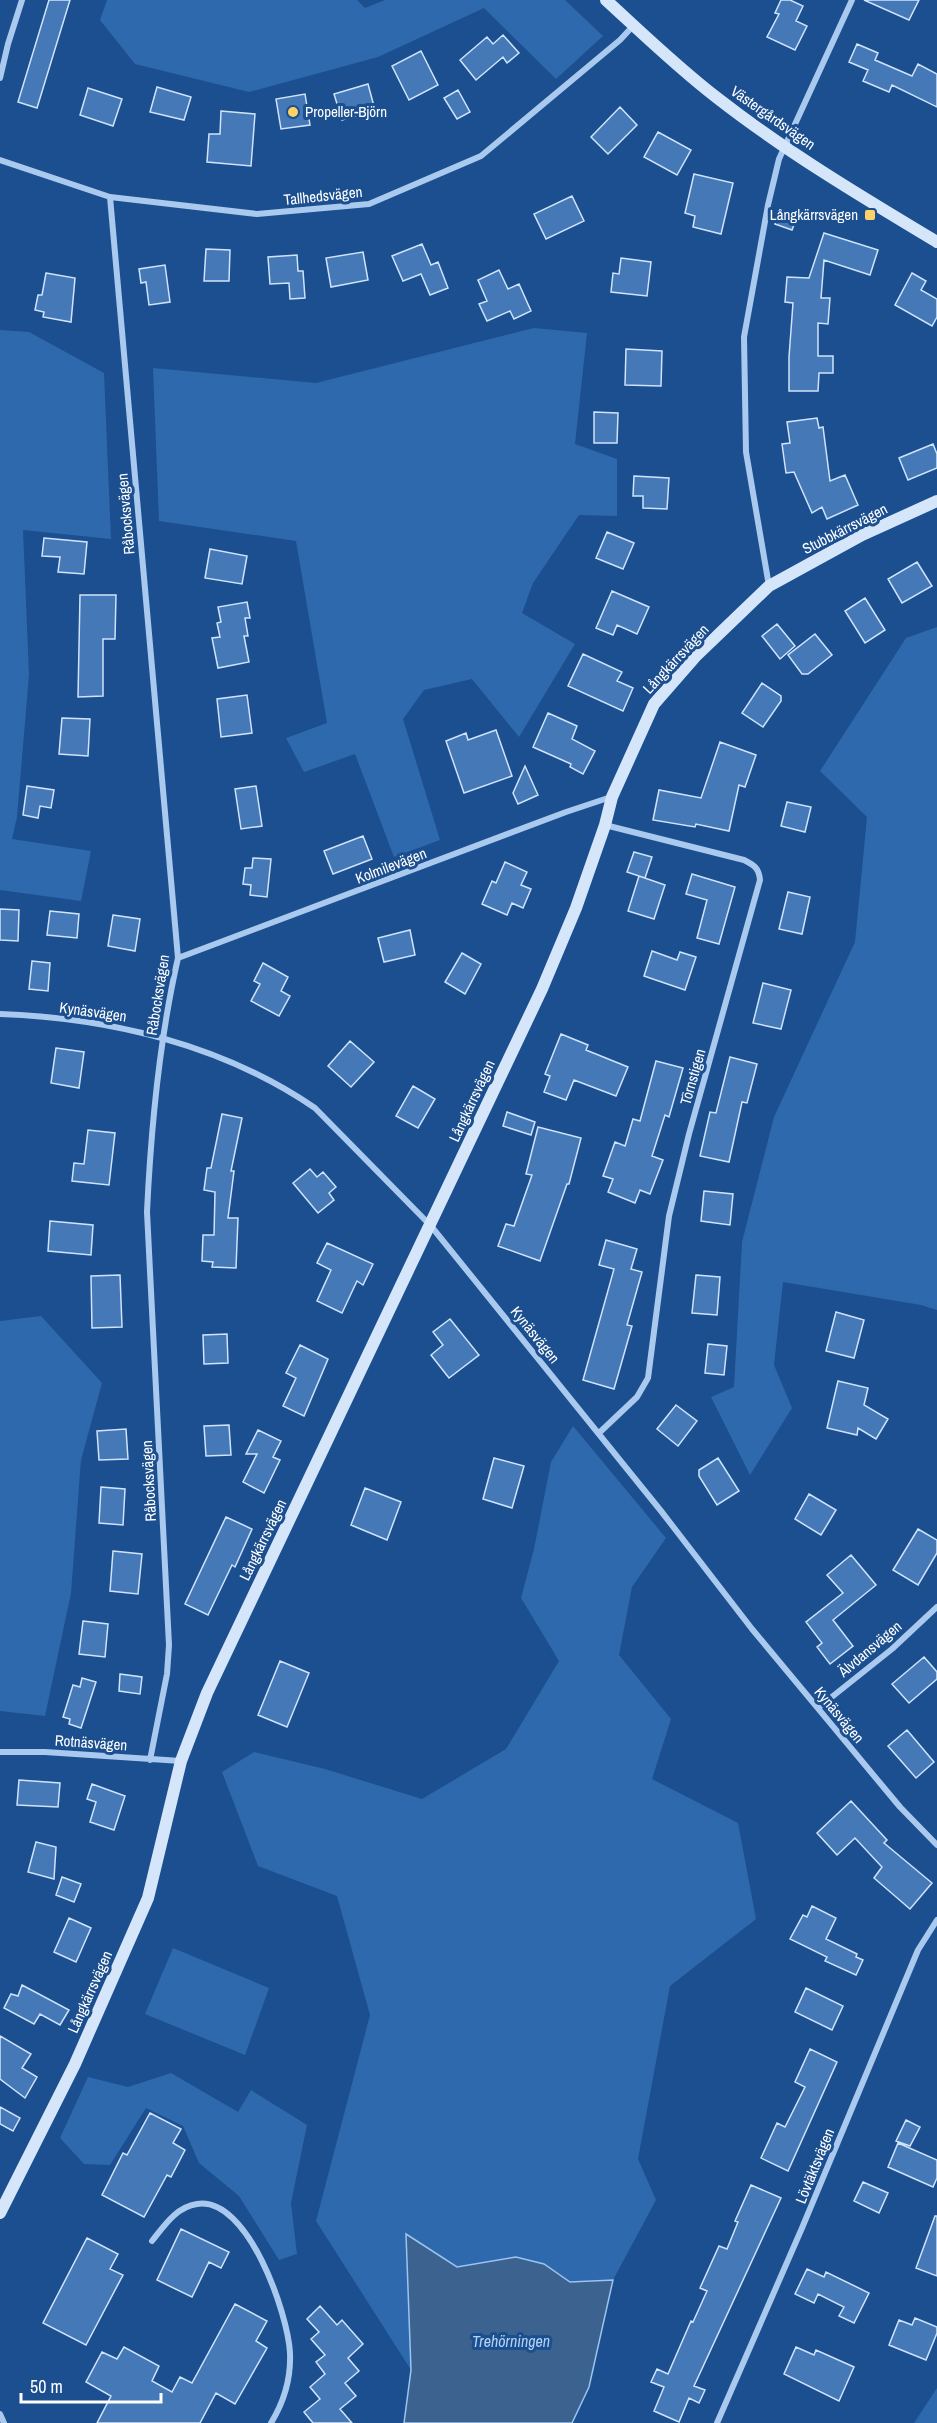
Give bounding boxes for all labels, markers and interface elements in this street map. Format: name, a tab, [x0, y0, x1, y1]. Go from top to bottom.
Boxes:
street label: Västergårdsvägen	[727, 81, 820, 155]
place label: Propeller-Björn	[305, 101, 387, 122]
marker: Propeller-Björn	[286, 105, 300, 119]
street label: Tallhedsvägen	[283, 181, 363, 210]
place label: Långkärrsvägen	[770, 204, 858, 225]
marker: Långkärrsvägen	[863, 208, 877, 222]
street label: Råbocksvägen	[111, 473, 140, 555]
street label: Stubbkärrsvägen	[799, 498, 891, 559]
street label: Långkärrsvägen	[638, 619, 713, 698]
street label: Kolmilevägen	[352, 842, 429, 889]
street label: Råbocksvägen	[141, 953, 174, 1037]
street label: Kynäsvägen	[58, 996, 128, 1027]
street label: Törnstigen	[675, 1046, 711, 1107]
street label: Långkärrsvägen	[443, 1056, 500, 1145]
street label: Kynäsvägen	[506, 1302, 565, 1368]
street label: Råbocksvägen	[136, 1440, 161, 1522]
street label: Långkärrsvägen	[234, 1496, 291, 1584]
street label: Älvdansvägen	[833, 1616, 906, 1682]
street label: Kynäsvägen	[810, 1682, 869, 1747]
street label: Rotnäsvägen	[54, 1729, 128, 1756]
street label: Långkärrsvägen	[62, 1947, 117, 2036]
street label: Lövtäktsvägen	[790, 2125, 839, 2207]
water label: Trehörningen	[472, 2330, 550, 2352]
scale bar	[21, 2366, 160, 2404]
text: 50 m	[30, 2374, 63, 2399]

